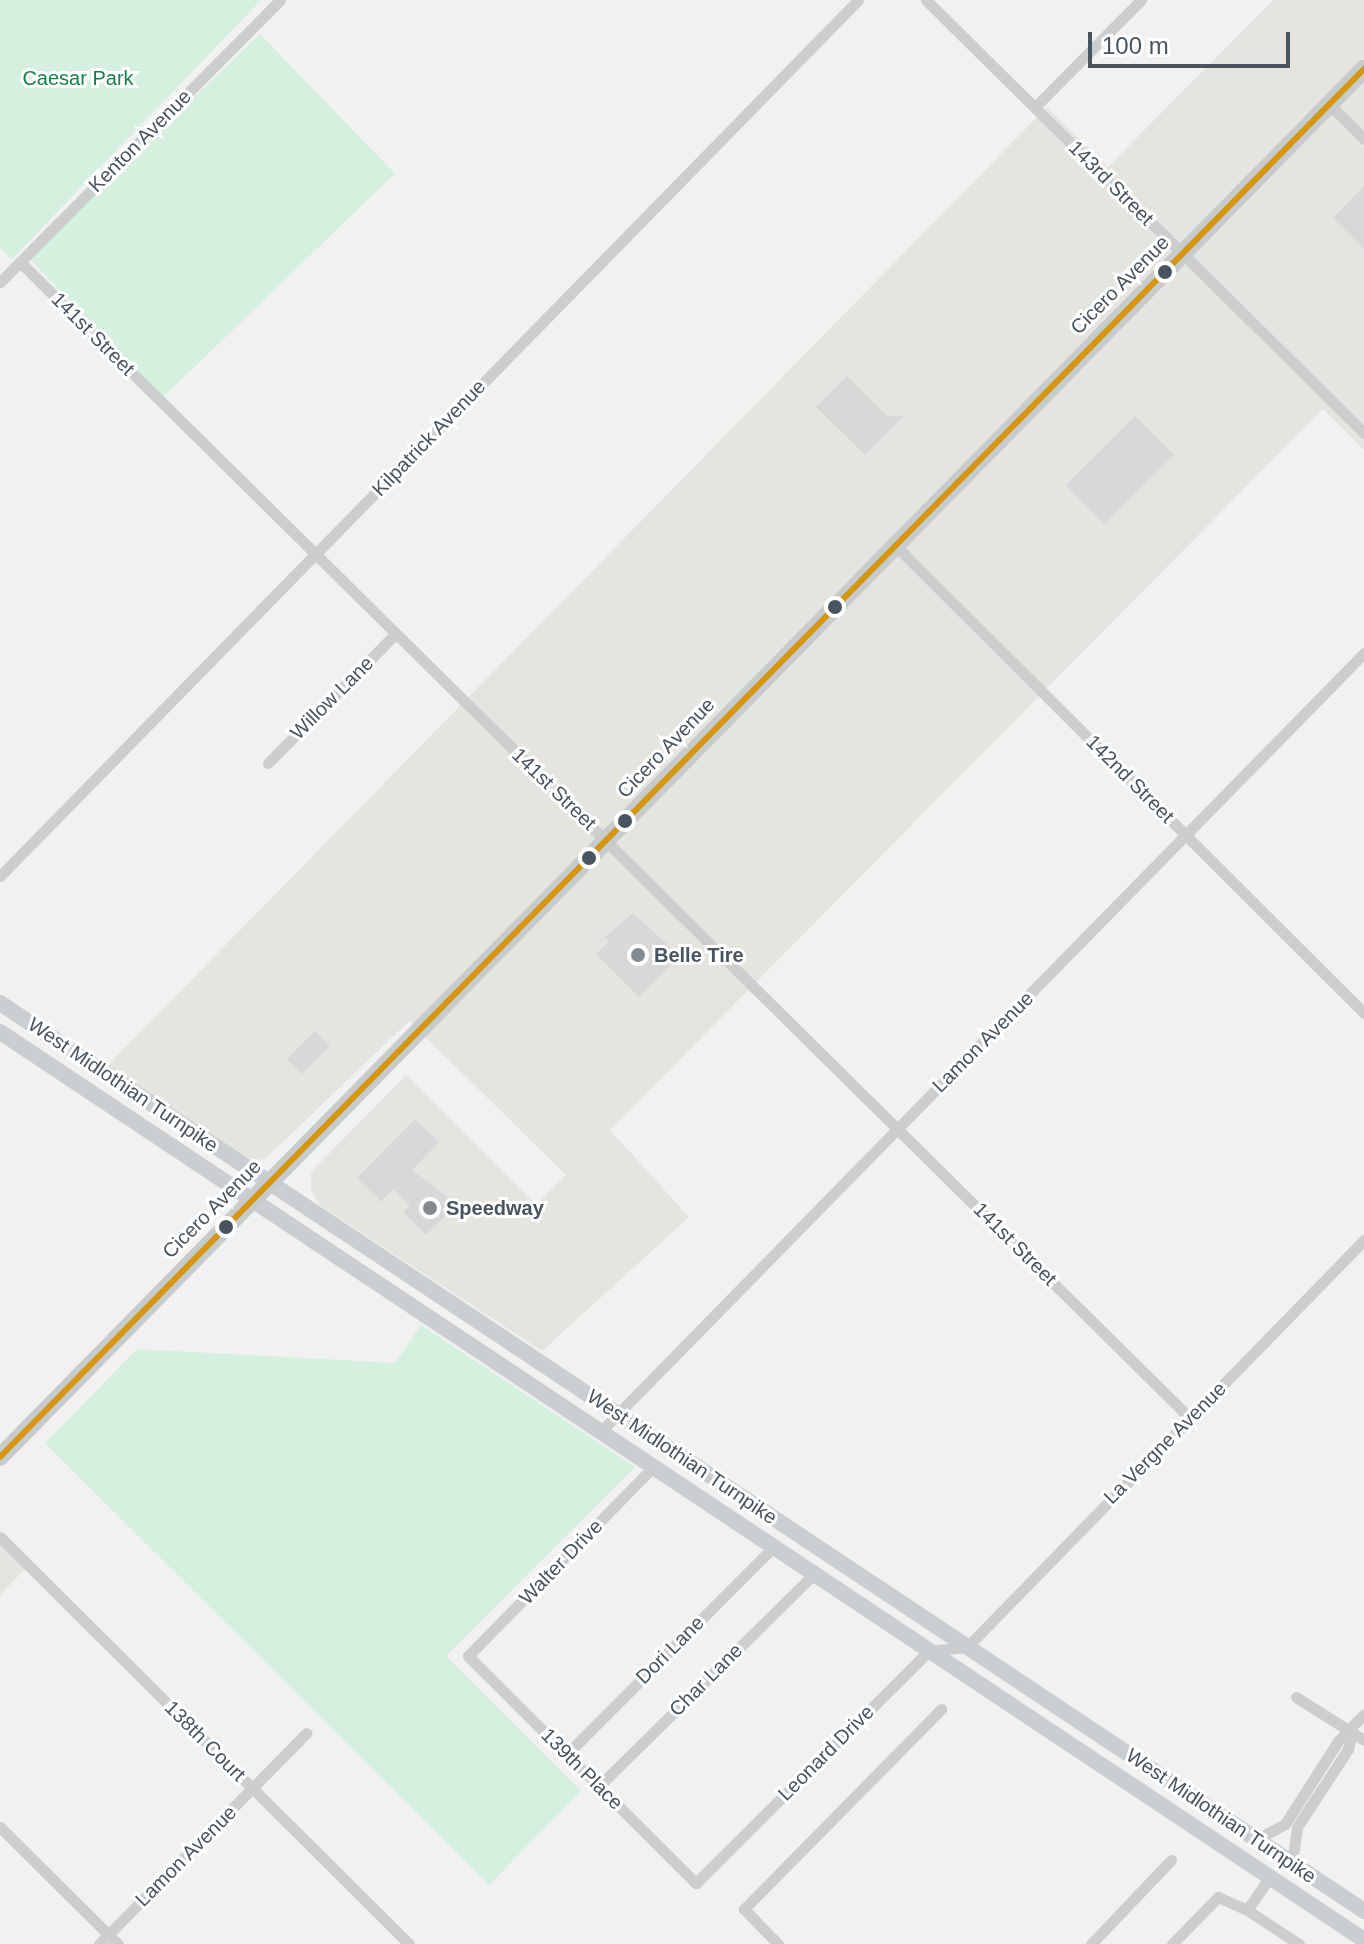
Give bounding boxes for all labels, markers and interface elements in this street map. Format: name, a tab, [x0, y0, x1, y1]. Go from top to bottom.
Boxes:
scale bar	[1092, 16, 1294, 66]
text: 100 m	[1102, 32, 1169, 59]
park label: Caesar Park	[22, 66, 134, 90]
street label: Kenton Avenue	[83, 84, 197, 198]
street label: 143rd Street	[1064, 136, 1158, 230]
street label: Cicero Avenue	[1065, 230, 1175, 340]
unlabelled marker	[1157, 264, 1173, 280]
street label: 141st Street	[46, 287, 140, 381]
street label: Kilpatrick Avenue	[367, 374, 491, 502]
unlabelled marker	[827, 599, 843, 615]
street label: Willow Lane	[285, 651, 379, 745]
street label: Cicero Avenue	[612, 693, 720, 803]
street label: 142nd Street	[1081, 730, 1179, 828]
street label: 141st Street	[507, 743, 601, 835]
unlabelled marker	[617, 813, 633, 829]
unlabelled marker	[581, 850, 597, 866]
place label: Belle Tire	[654, 943, 744, 967]
marker: Belle Tire	[629, 946, 647, 964]
street label: Lamon Avenue	[927, 986, 1039, 1098]
street label: West Midlothian Turnpike	[23, 1012, 223, 1158]
street label: Cicero Avenue	[157, 1154, 267, 1264]
place label: Speedway	[446, 1196, 544, 1220]
street label: 141st Street	[968, 1197, 1062, 1291]
marker: Speedway	[421, 1199, 439, 1217]
unlabelled marker	[218, 1219, 234, 1235]
street label: La Vergne Avenue	[1098, 1376, 1232, 1510]
street label: West Midlothian Turnpike	[582, 1384, 782, 1530]
street label: Walter Drive	[514, 1514, 608, 1610]
street label: Dori Lane	[631, 1611, 709, 1689]
street label: Char Lane	[664, 1638, 748, 1722]
street label: 138th Court	[160, 1696, 250, 1786]
street label: Leonard Drive	[773, 1700, 879, 1806]
street label: 139th Place	[536, 1723, 628, 1815]
street label: West Midlothian Turnpike	[1121, 1743, 1321, 1889]
street label: Lamon Avenue	[130, 1800, 242, 1912]

